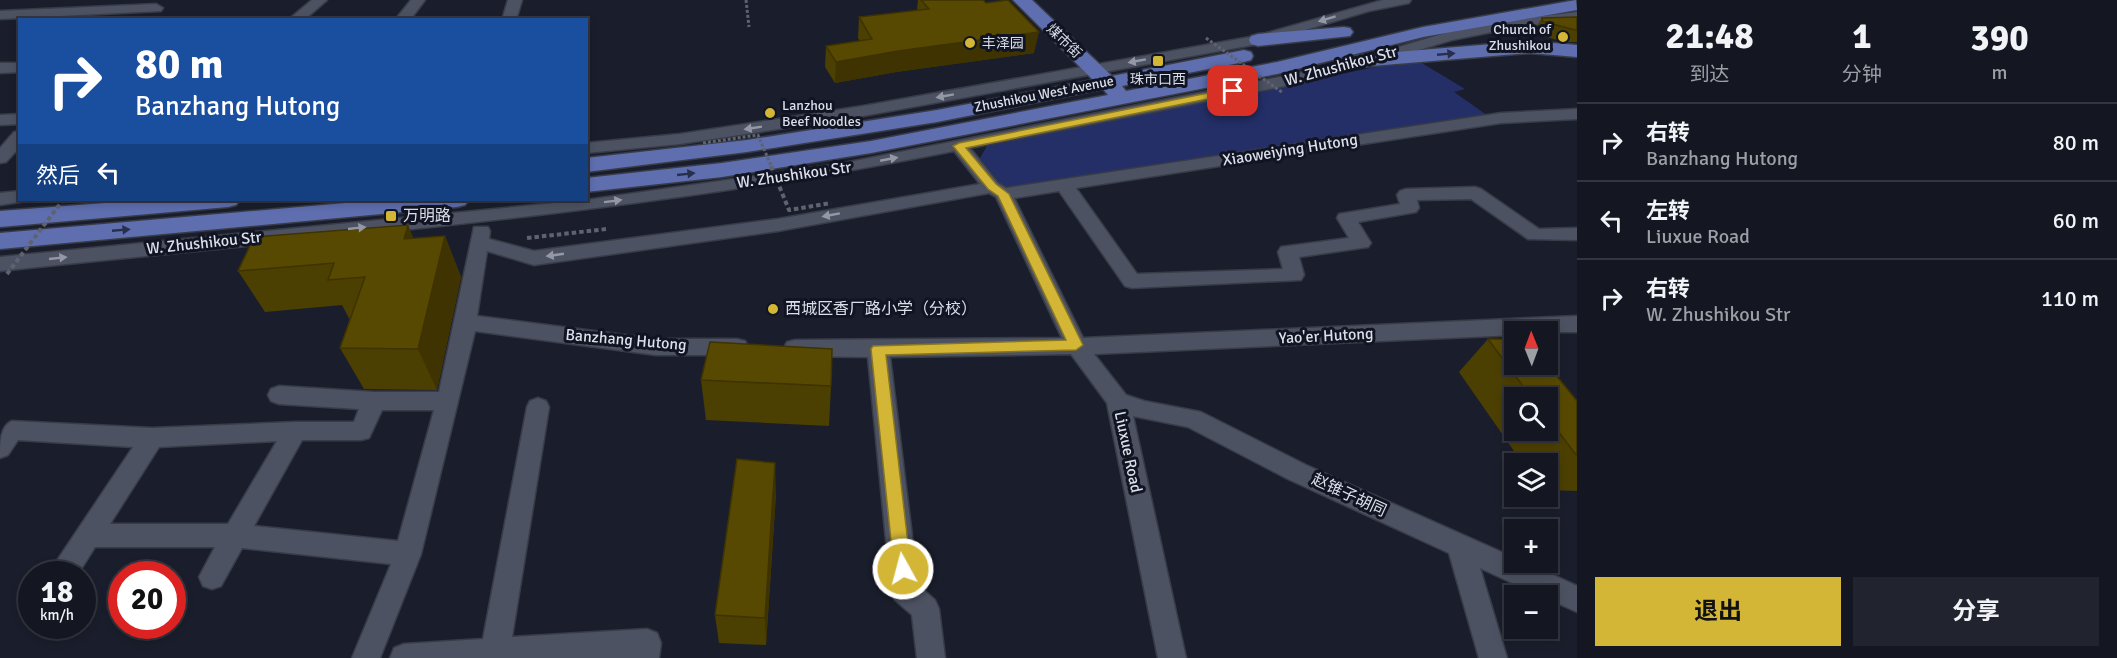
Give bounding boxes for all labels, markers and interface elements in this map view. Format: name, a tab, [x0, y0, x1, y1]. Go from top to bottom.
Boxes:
text: 21:48	[1665, 14, 1754, 59]
text: 1	[1852, 14, 1872, 59]
one-way arrow	[1318, 15, 1336, 24]
text: 390	[1970, 16, 2029, 61]
street label: 煤市街	[1043, 20, 1085, 62]
place label: Church of Zhushikou	[1489, 21, 1552, 54]
marker: Church of Zhushikou	[1556, 30, 1570, 44]
place label: 丰泽园	[982, 35, 1024, 52]
marker: 丰泽园	[963, 36, 977, 50]
text: 80 m	[135, 39, 224, 90]
street label: W. Zhushikou Str	[1283, 41, 1399, 91]
icon: right	[36, 42, 114, 120]
one-way arrow	[1437, 49, 1456, 59]
marker: 珠市口西	[1151, 54, 1165, 68]
one-way arrow	[1128, 57, 1147, 66]
text: m	[1992, 60, 2007, 85]
text: 到达	[1690, 62, 1730, 87]
text: 分钟	[1842, 62, 1882, 87]
pin	[1207, 65, 1258, 116]
place label: 珠市口西	[1130, 71, 1186, 88]
street label: Zhushikou West Avenue	[973, 72, 1115, 116]
icon: arrive	[1216, 74, 1249, 107]
text: Banzhang Hutong	[135, 90, 340, 123]
one-way arrow	[936, 92, 955, 101]
place label: Lanzhou Beef Noodles	[782, 97, 861, 130]
marker: Lanzhou Beef Noodles	[763, 106, 777, 120]
text: 右转	[1646, 119, 1690, 146]
one-way arrow	[743, 123, 762, 132]
icon: right	[1595, 126, 1628, 159]
street label: Xiaoweiying Hutong	[1221, 129, 1359, 171]
text: 80 m	[2053, 129, 2099, 156]
text: Banzhang Hutong	[1646, 146, 1798, 171]
one-way arrow	[880, 154, 899, 163]
icon: left	[92, 156, 125, 189]
street label: W. Zhushikou Str	[735, 157, 853, 193]
text: 然后	[36, 162, 80, 189]
one-way arrow	[677, 169, 696, 179]
one-way arrow	[604, 196, 623, 205]
text: 左转	[1646, 197, 1690, 224]
icon: left	[1595, 204, 1628, 237]
place label: 万明路	[403, 206, 451, 226]
text: 60 m	[2053, 207, 2099, 234]
marker: 万明路	[384, 209, 398, 223]
one-way arrow	[821, 211, 840, 220]
one-way arrow	[347, 223, 366, 233]
text: Liuxue Road	[1646, 224, 1750, 249]
one-way arrow	[112, 225, 131, 235]
street label: W. Zhushikou Str	[146, 227, 263, 259]
one-way arrow	[545, 251, 564, 260]
one-way arrow	[49, 253, 68, 263]
text: 右转	[1646, 275, 1690, 302]
icon: right	[1595, 282, 1628, 315]
text: 110 m	[2041, 285, 2099, 312]
place label: 西城区香厂路小学（分校）	[785, 299, 977, 319]
marker: 西城区香厂路小学（分校）	[766, 302, 780, 316]
text: W. Zhushikou Str	[1646, 302, 1790, 327]
north arrow	[1504, 321, 1558, 375]
map controls	[1504, 321, 1558, 639]
street label: Yao'er Hutong	[1278, 324, 1374, 348]
street label: Banzhang Hutong	[565, 325, 687, 355]
button: search	[1504, 387, 1558, 441]
street label: Liuxue Road	[1110, 409, 1146, 495]
button: layers	[1504, 453, 1558, 507]
street label: 赵锥子胡同	[1309, 469, 1389, 521]
button: +	[1504, 519, 1558, 573]
position arrow	[871, 537, 935, 601]
speed limit sign: 20	[108, 561, 186, 639]
text: 18	[41, 574, 73, 611]
button: 退出	[1595, 577, 1841, 646]
button: 分享	[1853, 577, 2099, 646]
button: −	[1504, 585, 1558, 639]
text: km/h	[40, 606, 74, 624]

